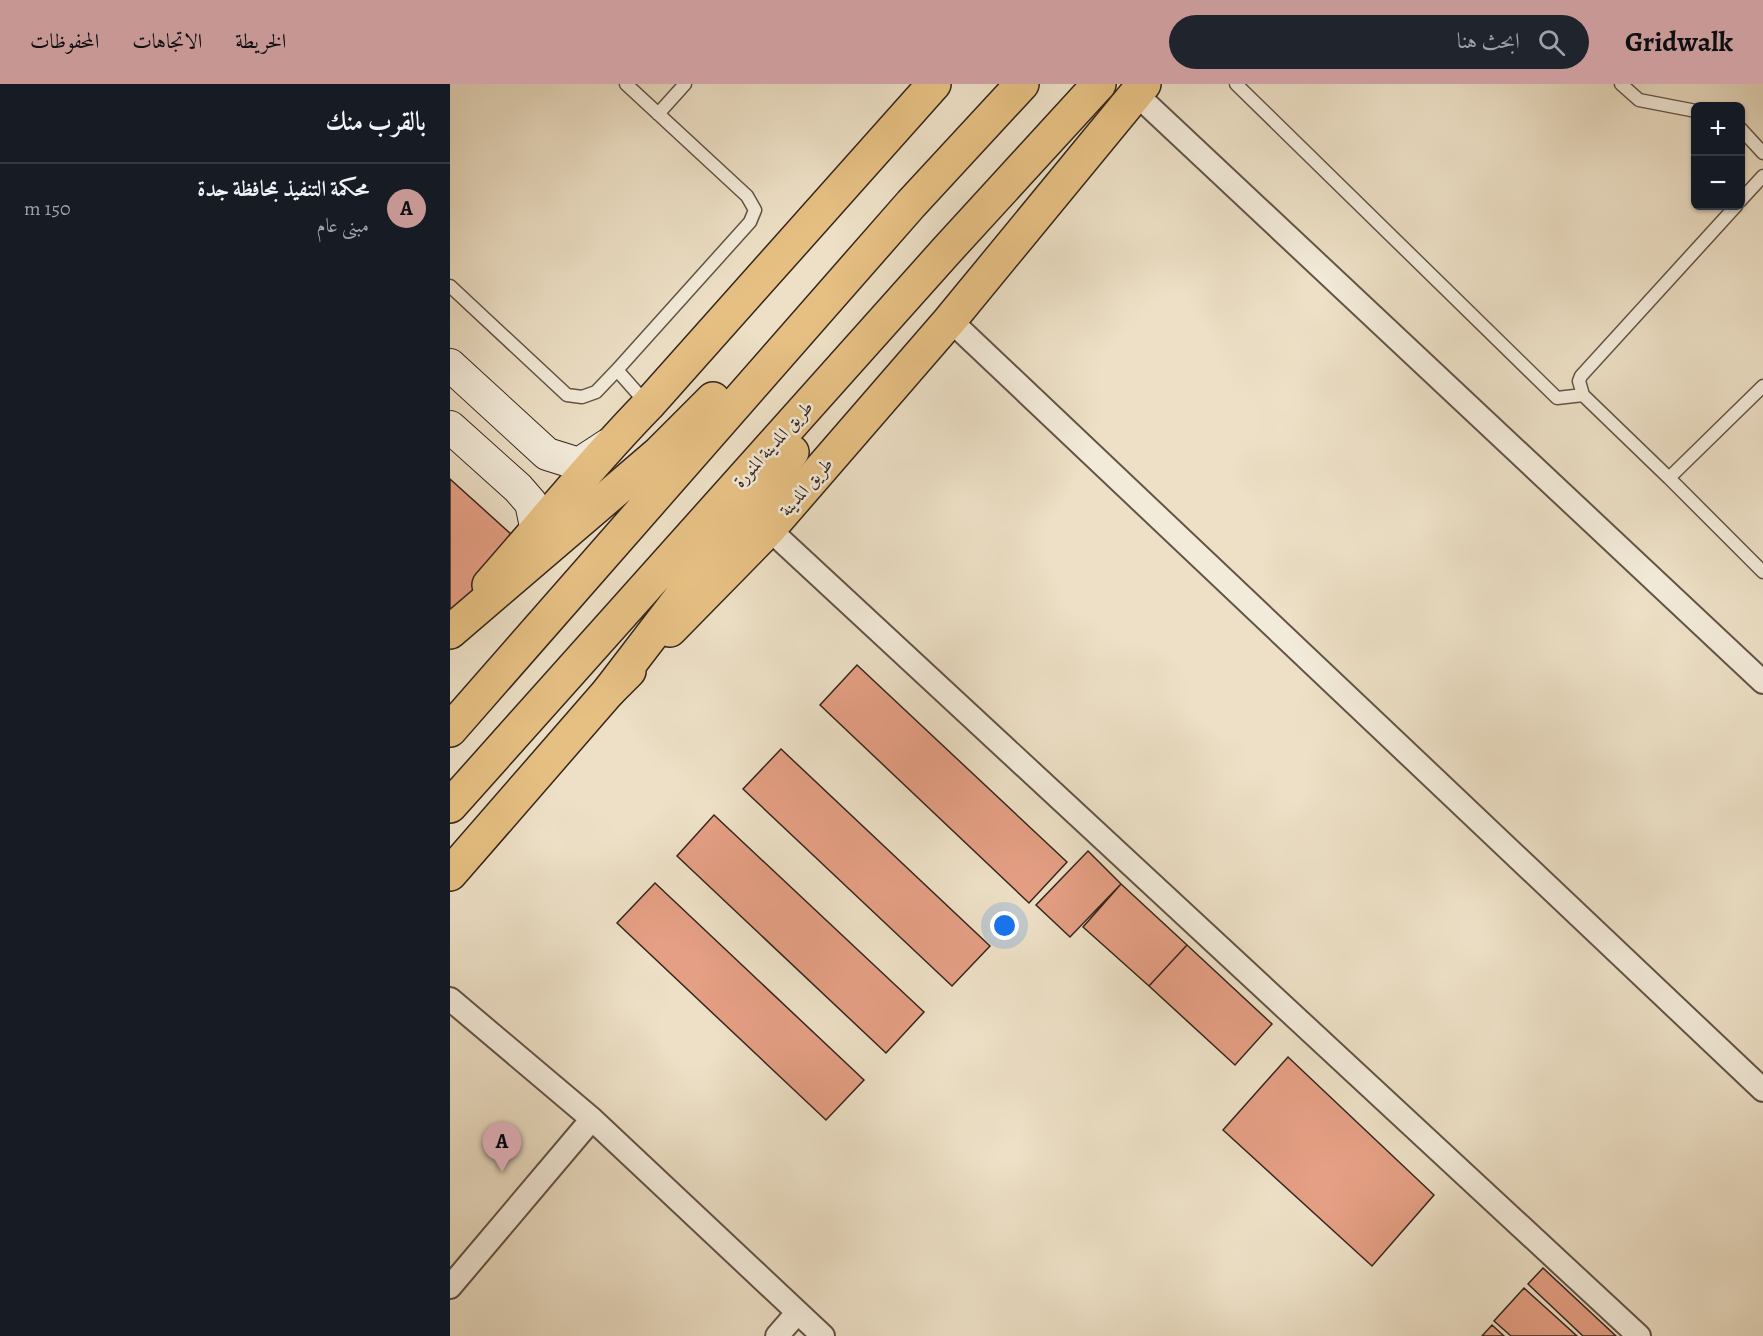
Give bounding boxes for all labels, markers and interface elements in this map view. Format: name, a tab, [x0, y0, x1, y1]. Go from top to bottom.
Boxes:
search box	[1169, 15, 1589, 69]
text: Gridwalk	[1625, 23, 1733, 61]
text: ابحث هنا	[1457, 26, 1520, 56]
icon: search	[1535, 26, 1568, 59]
text: المحفوظات	[30, 27, 99, 55]
text: الاتجاهات	[132, 27, 202, 55]
text: الخريطة	[235, 27, 286, 55]
map controls	[1691, 102, 1745, 210]
button: +	[1691, 102, 1745, 156]
text: بالقرب منك	[325, 104, 426, 139]
button: −	[1691, 156, 1745, 210]
text: محكمة التنفيذ بمحافظة جدة	[197, 174, 369, 204]
text: 150 m	[24, 195, 71, 222]
text: A	[400, 195, 413, 222]
text: مبنى عام	[316, 212, 369, 239]
street label: طريق المدينة المنورة	[729, 396, 817, 492]
street label: طريق المدينة	[775, 453, 837, 521]
your location	[990, 911, 1019, 940]
pin: A	[482, 1122, 522, 1172]

